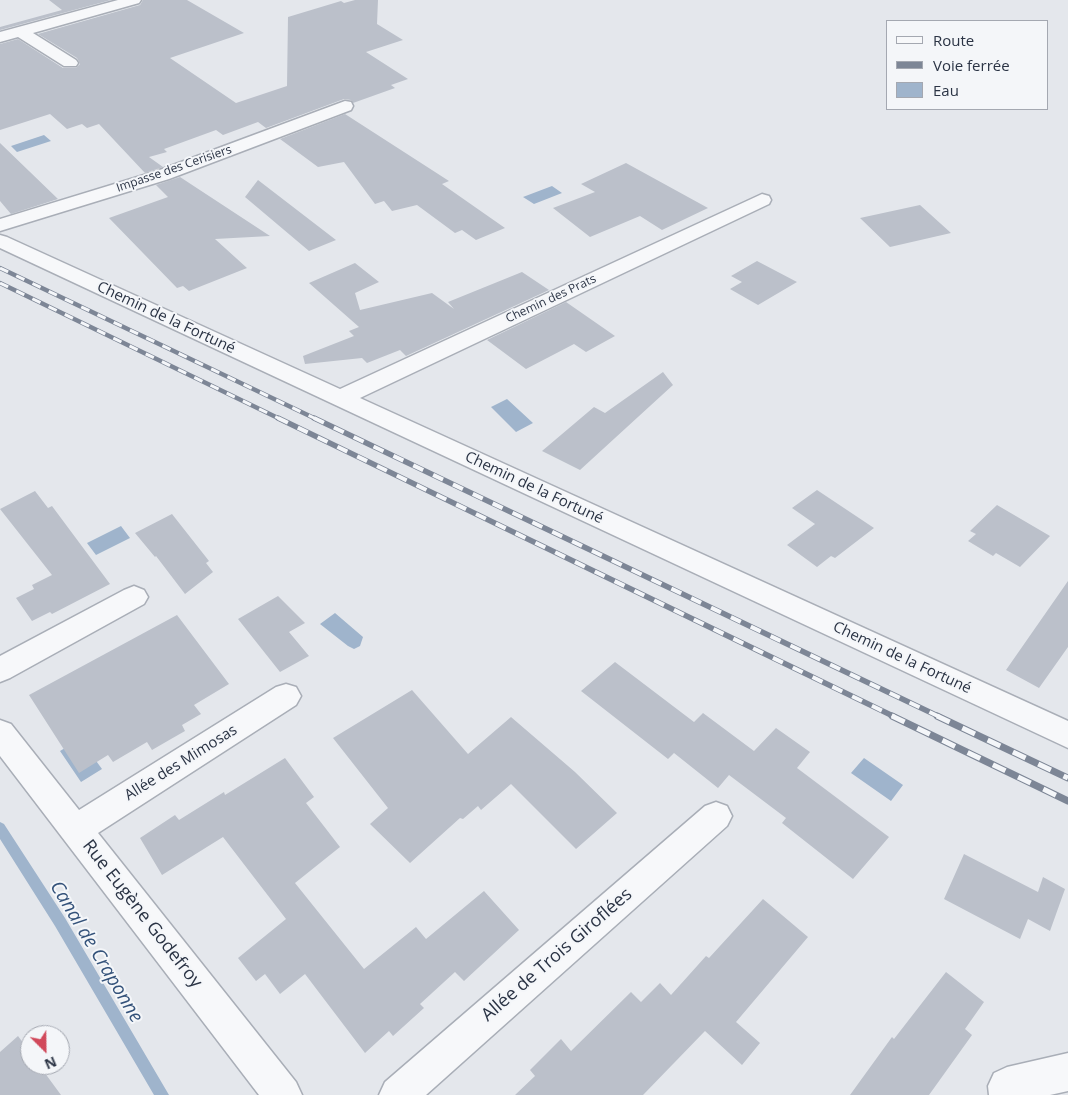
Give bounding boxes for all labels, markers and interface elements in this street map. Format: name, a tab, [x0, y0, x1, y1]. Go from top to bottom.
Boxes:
legend	[886, 20, 1048, 110]
text: Route	[933, 30, 974, 50]
text: Voie ferrée	[933, 55, 1010, 75]
text: Eau	[933, 80, 959, 100]
street label: Impasse des Cerisiers	[114, 142, 234, 196]
street label: Chemin des Prats	[504, 272, 598, 326]
street label: Chemin de la Fortuné	[94, 278, 238, 358]
street label: Chemin de la Fortuné	[462, 448, 606, 528]
street label: Chemin de la Fortuné	[830, 618, 974, 698]
street label: Allée des Mimosas	[121, 721, 241, 805]
street label: Rue Eugène Godefroy	[77, 836, 207, 992]
water label: Canal de Craponne	[45, 877, 147, 1027]
street label: Allée de Trois Giroflées	[477, 884, 637, 1026]
north arrow	[20, 1025, 70, 1075]
text: N	[42, 1052, 60, 1074]

